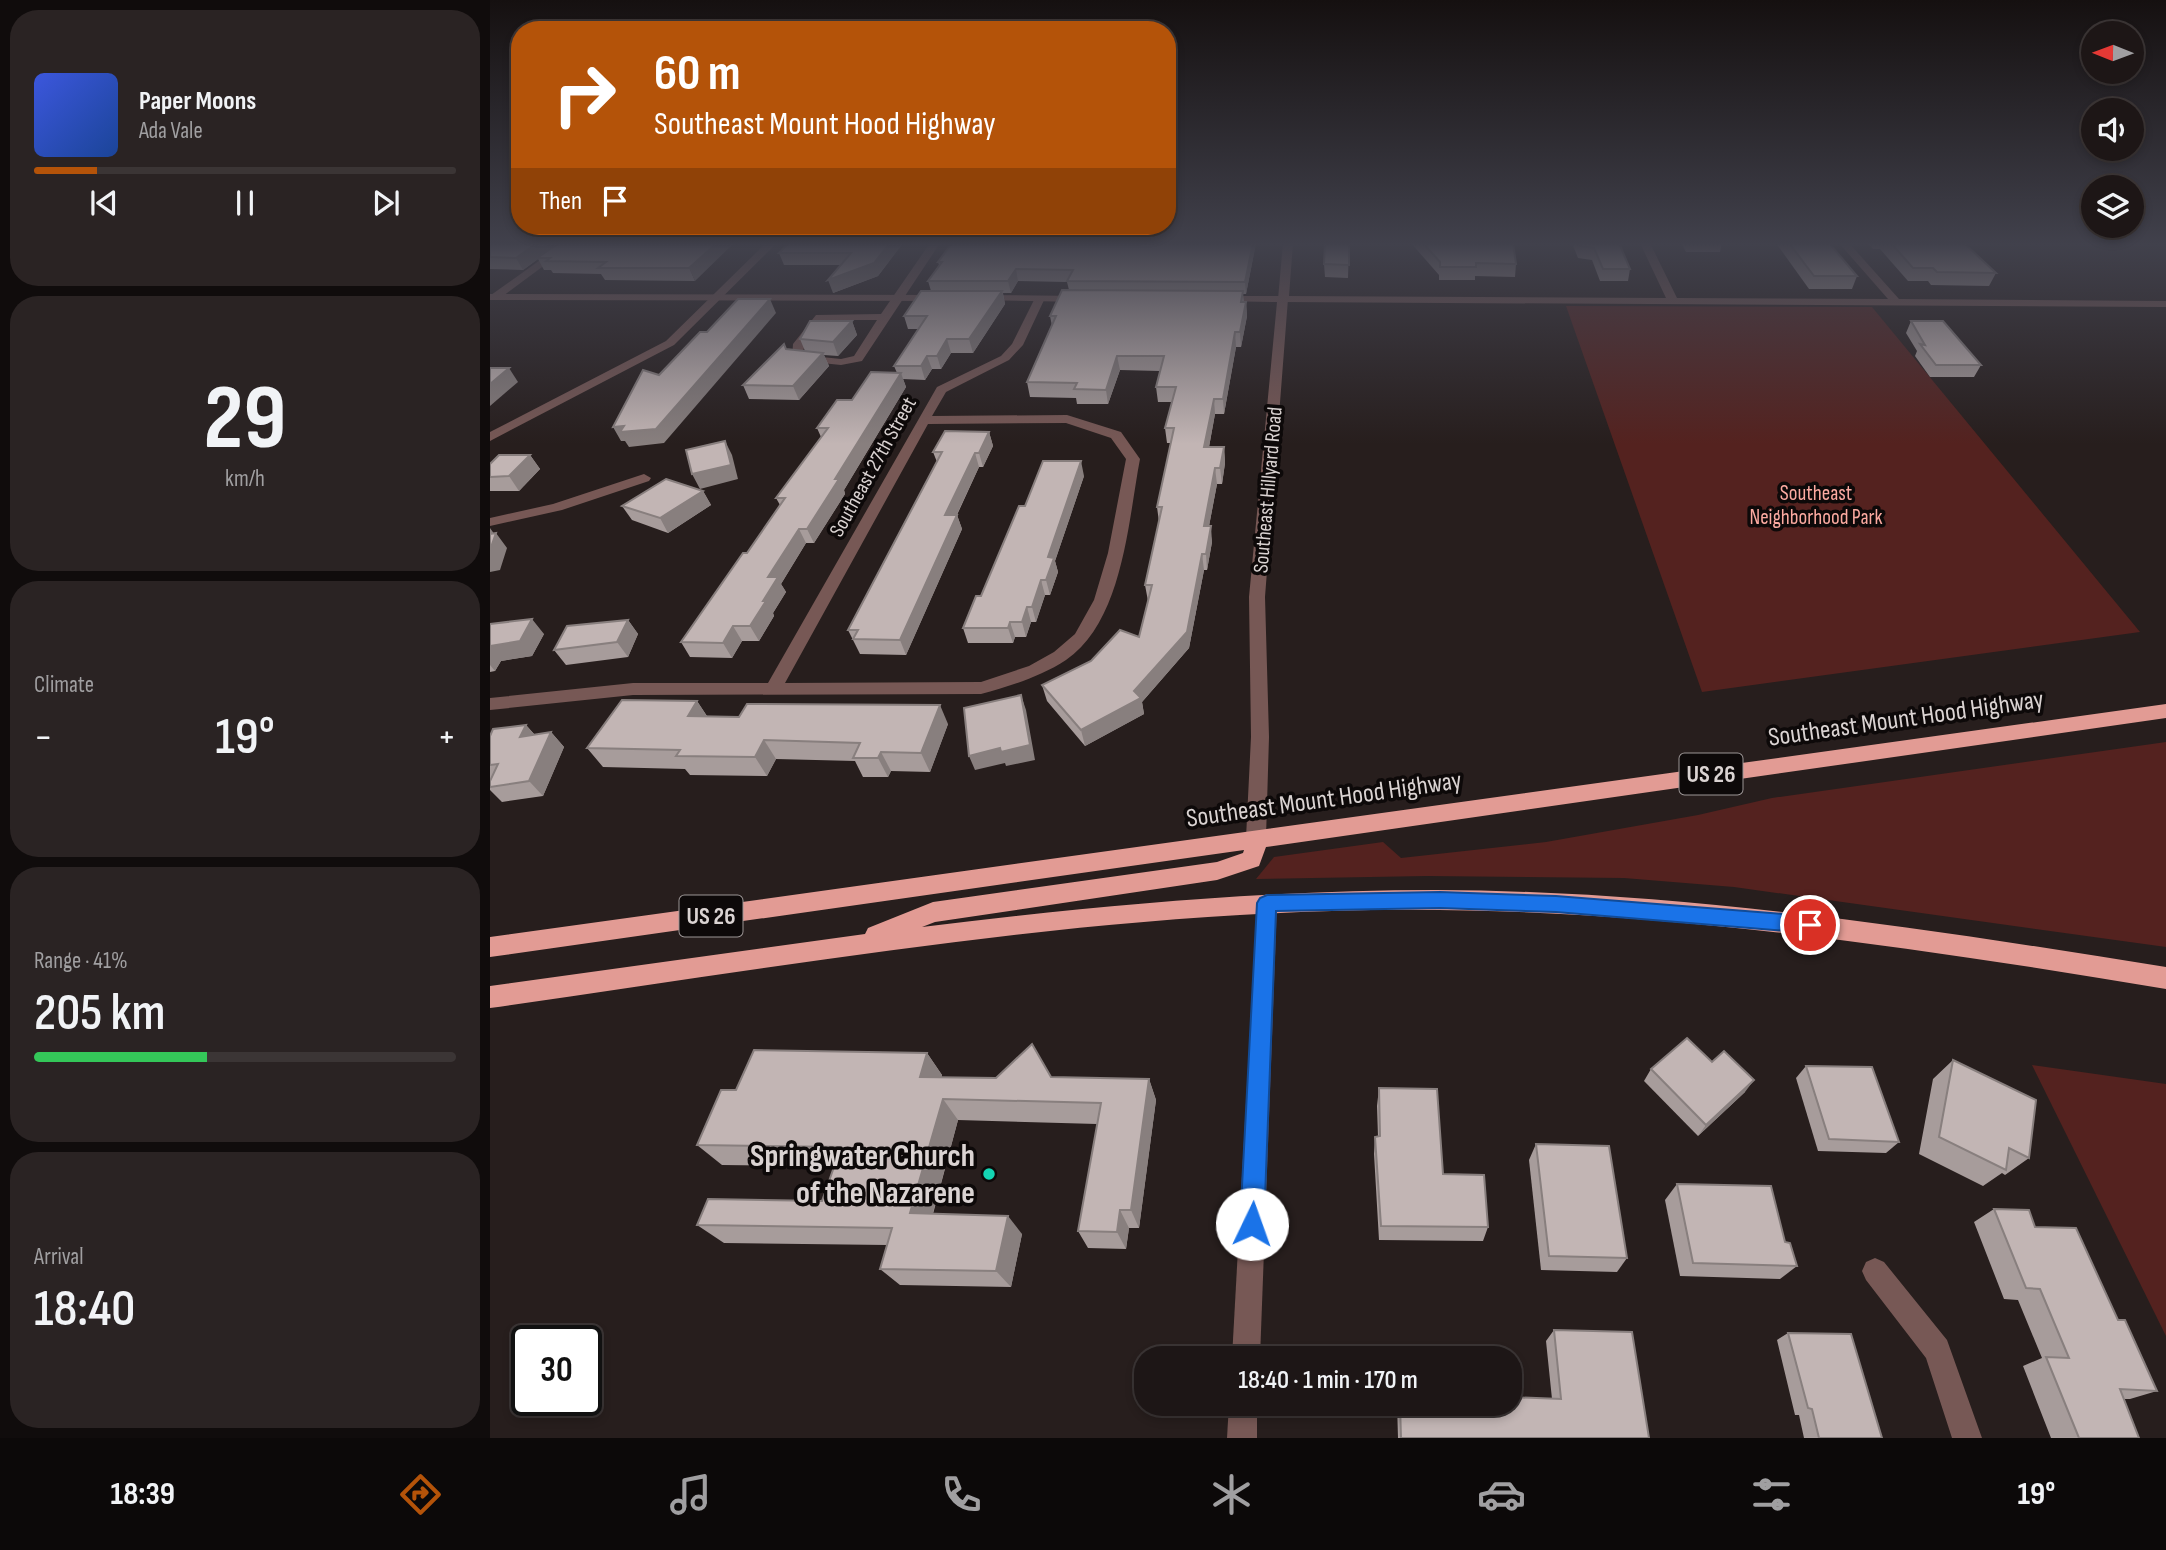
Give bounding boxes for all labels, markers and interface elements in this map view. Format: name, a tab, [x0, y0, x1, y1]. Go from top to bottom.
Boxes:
north arrow	[2081, 21, 2144, 84]
map controls	[2081, 21, 2144, 238]
text: 60 m	[654, 45, 741, 104]
icon: right	[539, 49, 630, 140]
text: Paper Moons	[139, 86, 256, 117]
button: sound	[2081, 98, 2144, 161]
text: Southeast Mount Hood Highway	[654, 105, 996, 144]
text: Ada Vale	[139, 117, 203, 145]
button: layers	[2081, 175, 2144, 238]
icon: arrive	[596, 182, 634, 220]
icon: previous	[85, 184, 123, 222]
icon: pause	[226, 184, 264, 222]
icon: next	[367, 184, 405, 222]
text: Then	[539, 186, 582, 217]
text: 29	[204, 365, 287, 474]
street label: Southeast 27th Street	[824, 393, 922, 541]
street label: Southeast Hillyard Road	[1248, 406, 1288, 574]
text: km/h	[225, 465, 265, 493]
park label: Southeast Neighborhood Park	[1749, 481, 1883, 530]
text: Climate	[34, 671, 94, 699]
street label: Southeast Mount Hood Highway	[1766, 684, 2046, 754]
text: 19°	[215, 706, 275, 769]
text: −	[34, 715, 53, 760]
text: +	[437, 715, 456, 760]
road number: US 26	[1680, 754, 1742, 794]
street label: Southeast Mount Hood Highway	[1184, 765, 1464, 835]
pin	[1780, 895, 1840, 955]
road number: US 26	[680, 896, 742, 936]
icon: arrive	[1791, 906, 1829, 944]
text: Range · 41%	[34, 947, 128, 975]
text: 205 km	[34, 982, 166, 1045]
place label: Springwater Church of the Nazarene	[750, 1137, 975, 1213]
marker: Springwater Church of the Nazarene	[981, 1166, 997, 1182]
position arrow	[1215, 1187, 1289, 1261]
text: Arrival	[34, 1243, 83, 1271]
text: 18:40	[34, 1278, 135, 1341]
speed limit sign: 30	[511, 1325, 602, 1416]
text: 18:40 · 1 min · 170 m	[1238, 1365, 1418, 1396]
icon: directions	[396, 1470, 445, 1519]
icon: music	[666, 1470, 715, 1519]
icon: phone	[937, 1470, 986, 1519]
icon: climate	[1207, 1470, 1256, 1519]
icon: car	[1477, 1470, 1526, 1519]
icon: filters	[1747, 1470, 1796, 1519]
text: 18:39	[111, 1475, 175, 1514]
text: 19°	[2018, 1475, 2055, 1514]

